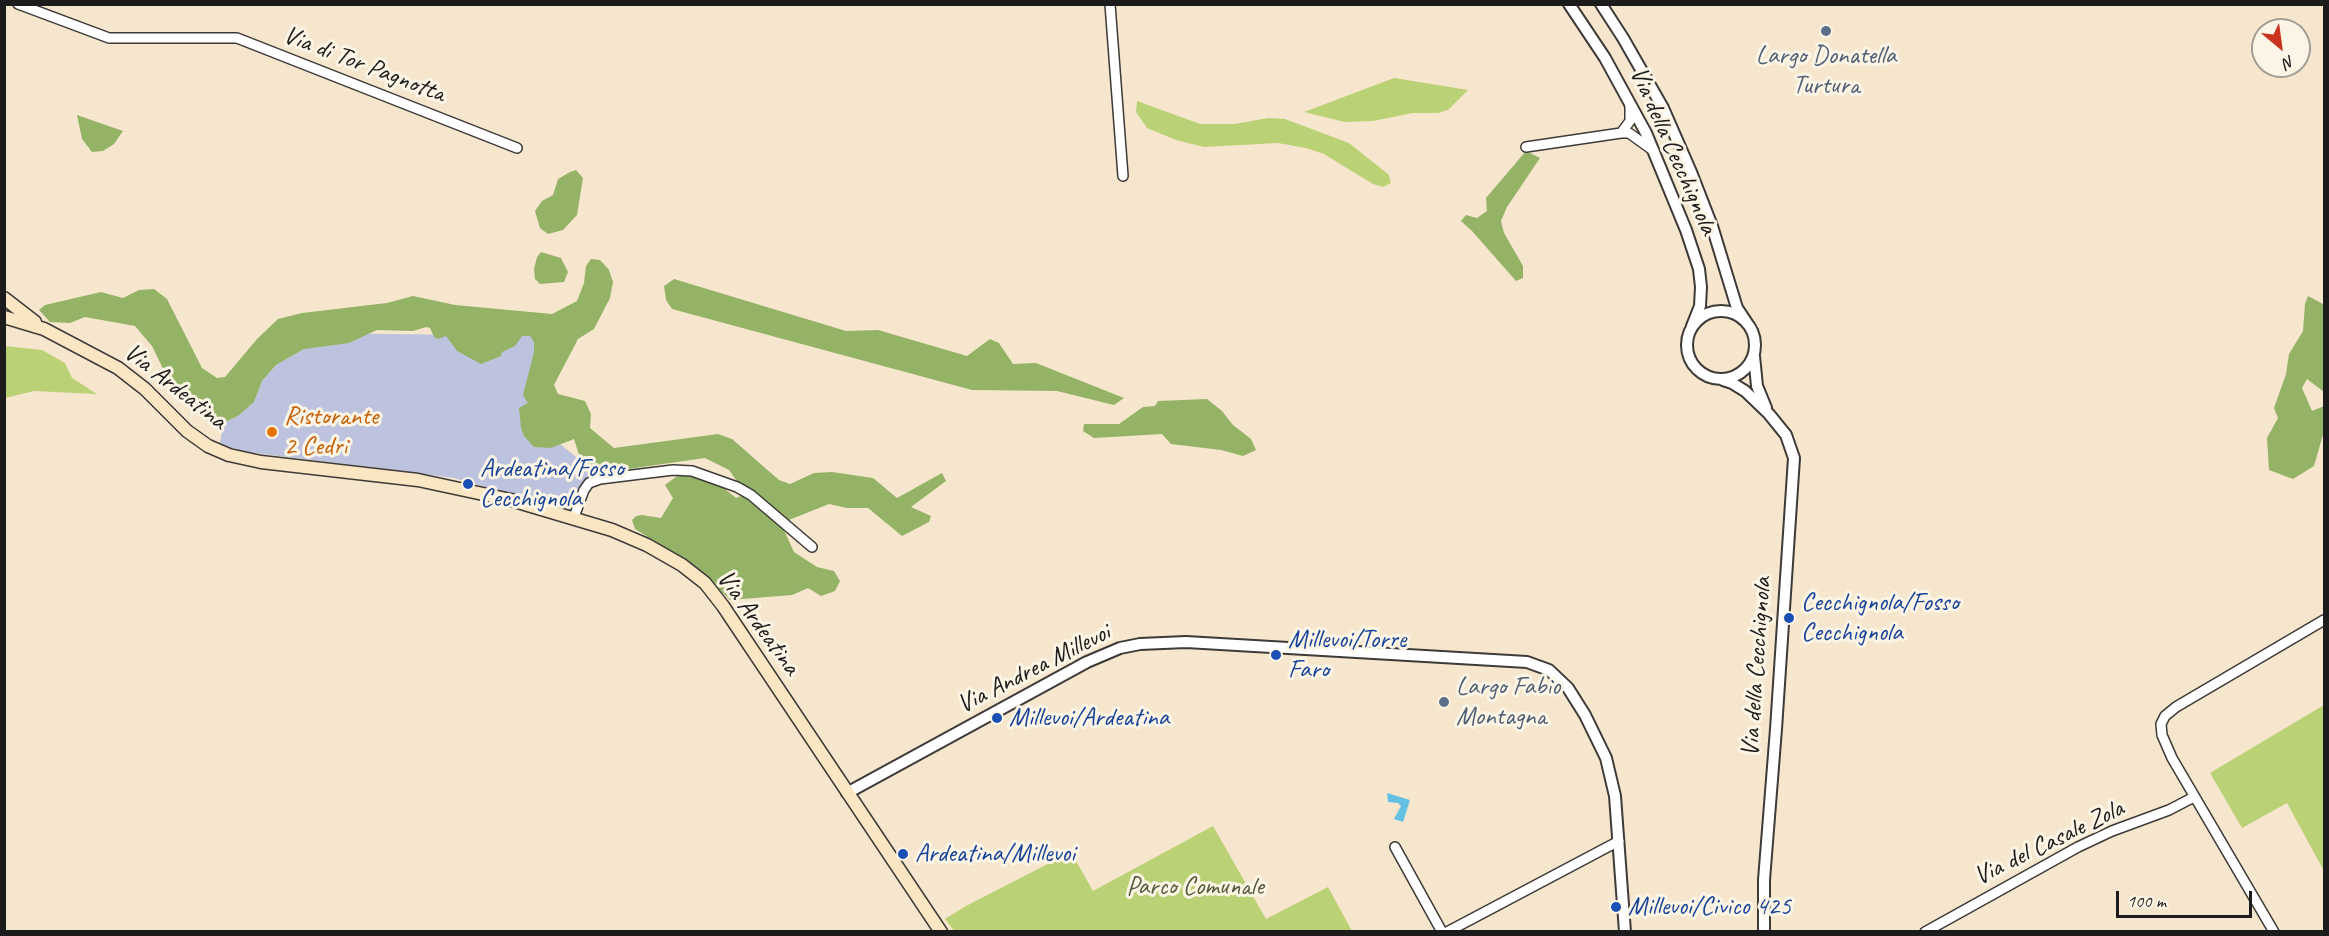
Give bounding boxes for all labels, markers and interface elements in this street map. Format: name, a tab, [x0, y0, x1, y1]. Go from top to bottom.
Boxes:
north arrow	[2251, 18, 2311, 78]
street label: Via di Tor Pagnotta	[279, 20, 449, 110]
marker: Largo Donatella Turtura	[1819, 24, 1833, 38]
place label: Largo Donatella Turtura	[1756, 40, 1896, 101]
text: N	[2280, 51, 2298, 73]
street label: Via della Cecchignola	[1622, 62, 1724, 240]
street label: Via Ardeatina	[117, 337, 233, 437]
place label: Ristorante 2 Cedri	[284, 401, 378, 462]
marker: Ristorante 2 Cedri	[265, 425, 279, 439]
place label: Ardeatina/Fosso Cecchignola	[480, 453, 624, 514]
marker: Ardeatina/Fosso Cecchignola	[461, 477, 475, 491]
street label: Via Ardeatina	[709, 564, 807, 682]
street label: Via della Cecchignola	[1735, 576, 1779, 758]
place label: Cecchignola/Fosso Cecchignola	[1801, 587, 1959, 648]
marker: Cecchignola/Fosso Cecchignola	[1782, 611, 1796, 625]
street label: Via Andrea Millevoi	[952, 617, 1116, 721]
place label: Millevoi/Torre Faro	[1288, 624, 1406, 686]
marker: Millevoi/Torre Faro	[1269, 648, 1283, 662]
place label: Largo Fabio Montagna	[1456, 671, 1560, 732]
marker: Largo Fabio Montagna	[1437, 695, 1451, 709]
place label: Millevoi/Ardeatina	[1009, 702, 1169, 734]
marker: Millevoi/Ardeatina	[990, 711, 1004, 725]
street label: Via del Casale Zola	[1969, 793, 2129, 893]
place label: Ardeatina/Millevoi	[915, 838, 1075, 870]
marker: Ardeatina/Millevoi	[896, 847, 910, 861]
park label: Parco Comunale	[1126, 871, 1264, 903]
scale bar	[2119, 879, 2256, 917]
text: 100 m	[2127, 890, 2166, 912]
place label: Millevoi/Civico 425	[1628, 891, 1791, 923]
marker: Millevoi/Civico 425	[1609, 900, 1623, 914]

